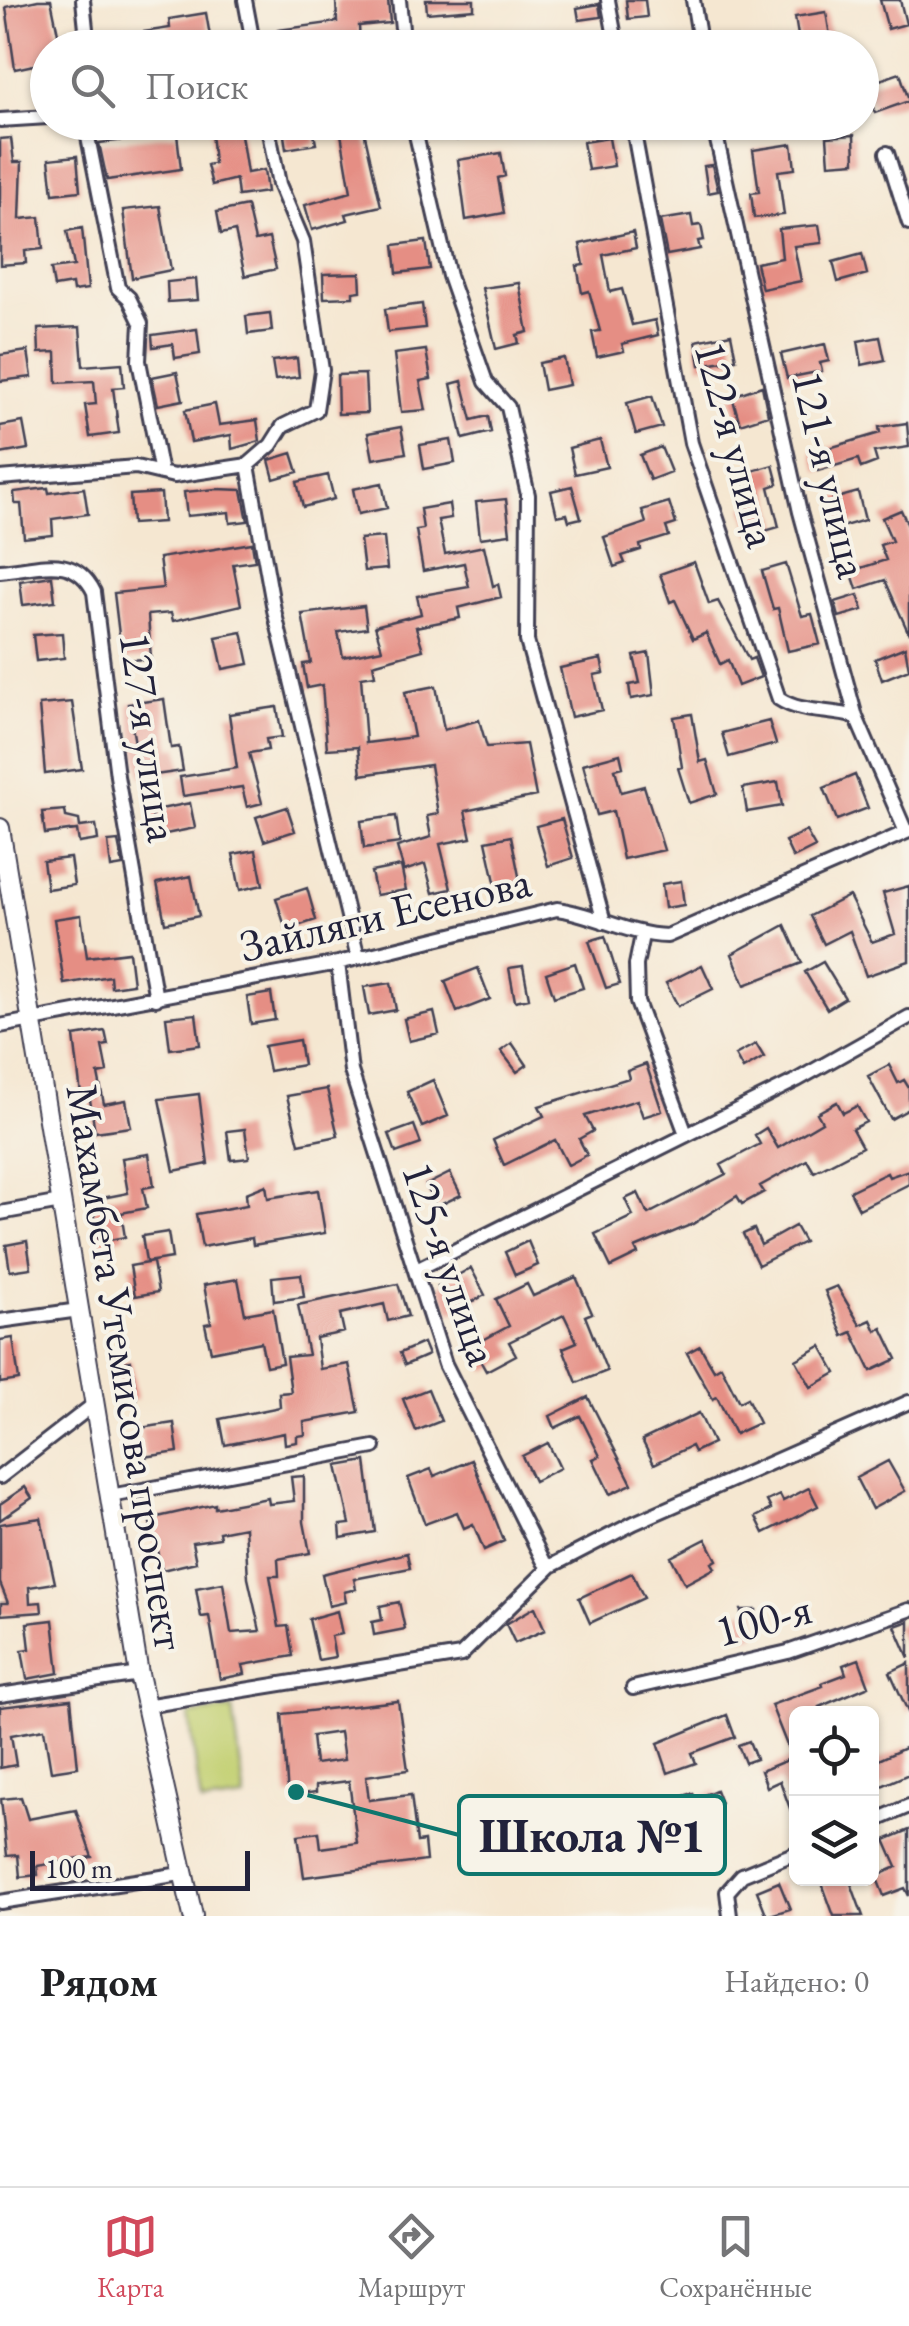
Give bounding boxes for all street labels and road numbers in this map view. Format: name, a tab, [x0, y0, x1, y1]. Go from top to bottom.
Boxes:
street label: 122-я улица	[682, 334, 792, 554]
street label: 121-я улица	[779, 365, 883, 584]
street label: 127-я улица	[107, 628, 193, 846]
street label: Зайляги Есенова	[234, 851, 536, 975]
street label: Махамбета Утемисова проспект	[54, 1080, 200, 1654]
street label: 125-я улица	[389, 1154, 513, 1372]
street label: 100-я	[709, 1578, 817, 1660]

